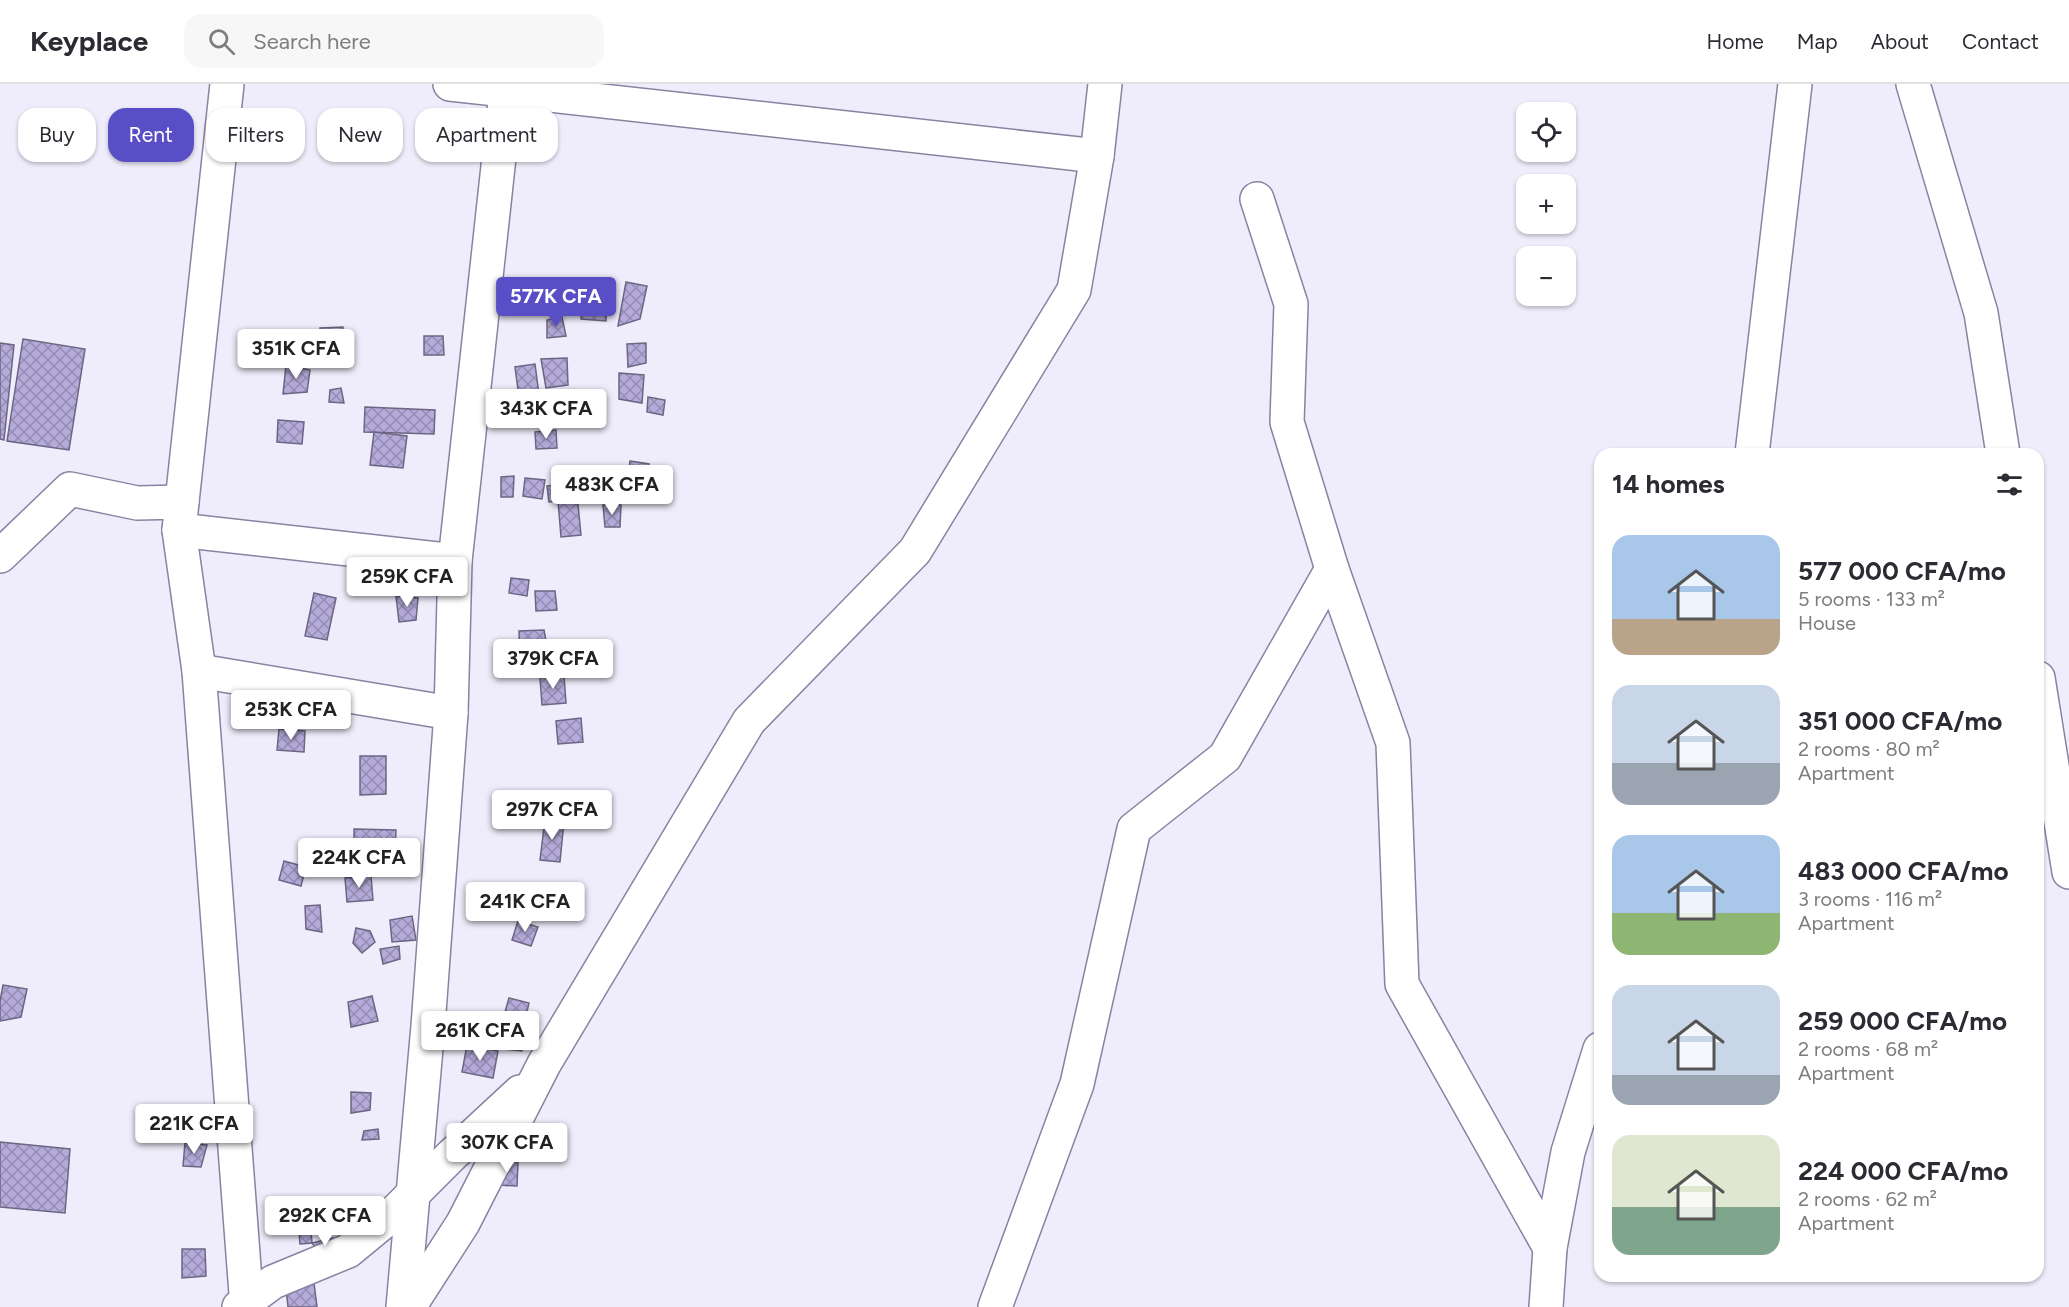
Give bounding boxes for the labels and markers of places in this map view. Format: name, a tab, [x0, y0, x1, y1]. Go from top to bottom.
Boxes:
pin: 577K CFA	[494, 277, 618, 328]
pin: 351K CFA	[234, 329, 358, 380]
pin: 343K CFA	[484, 389, 608, 440]
pin: 483K CFA	[550, 465, 674, 516]
pin: 259K CFA	[345, 557, 469, 608]
pin: 379K CFA	[491, 639, 615, 690]
pin: 253K CFA	[229, 690, 353, 741]
pin: 297K CFA	[490, 790, 614, 841]
pin: 224K CFA	[297, 838, 421, 889]
pin: 241K CFA	[463, 882, 587, 933]
pin: 261K CFA	[418, 1011, 542, 1062]
pin: 221K CFA	[132, 1104, 256, 1155]
pin: 307K CFA	[445, 1123, 569, 1174]
pin: 292K CFA	[263, 1196, 387, 1247]

